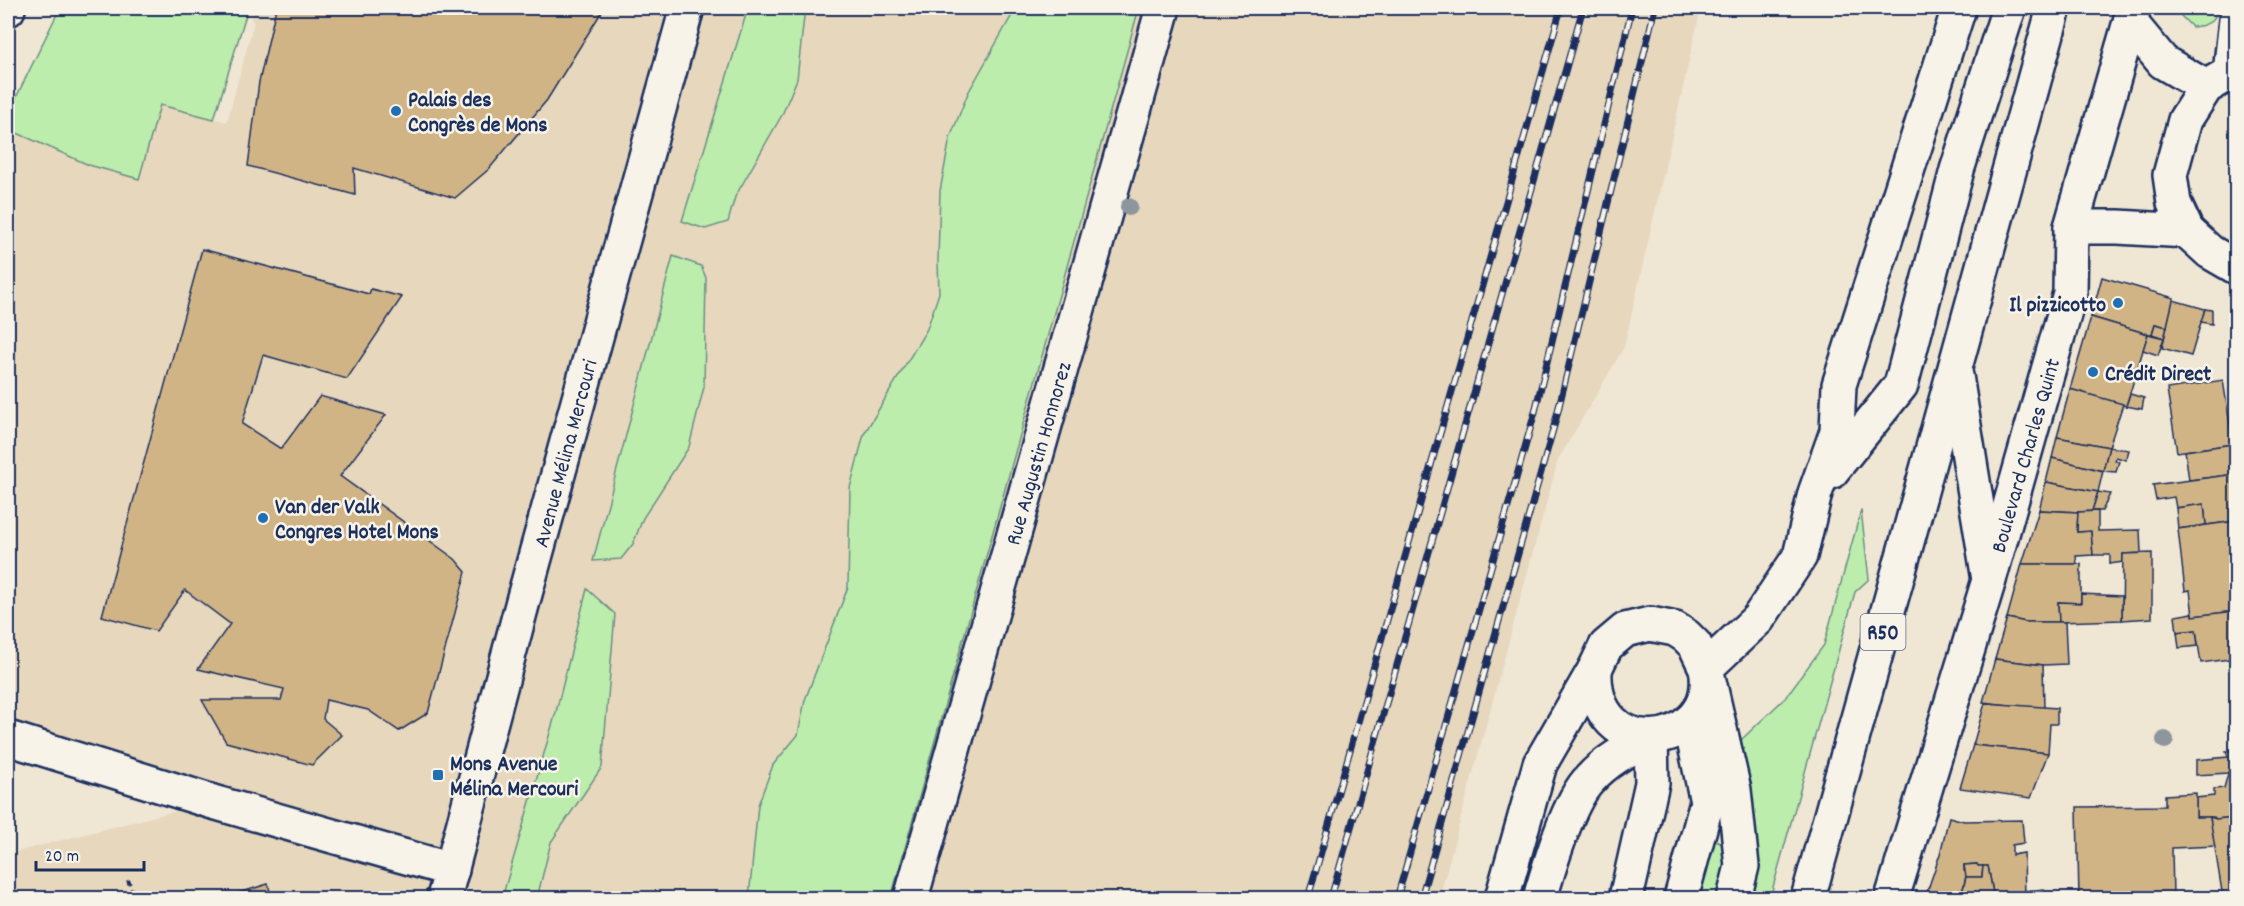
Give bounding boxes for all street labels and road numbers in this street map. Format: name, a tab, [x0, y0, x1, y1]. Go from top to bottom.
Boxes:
street label: Boulevard Charles Quint	[1985, 355, 2070, 557]
street label: Avenue Mélina Mercouri	[527, 356, 607, 551]
street label: Rue Augustin Honnorez	[999, 358, 1082, 549]
road number: R50	[1860, 614, 1906, 650]

